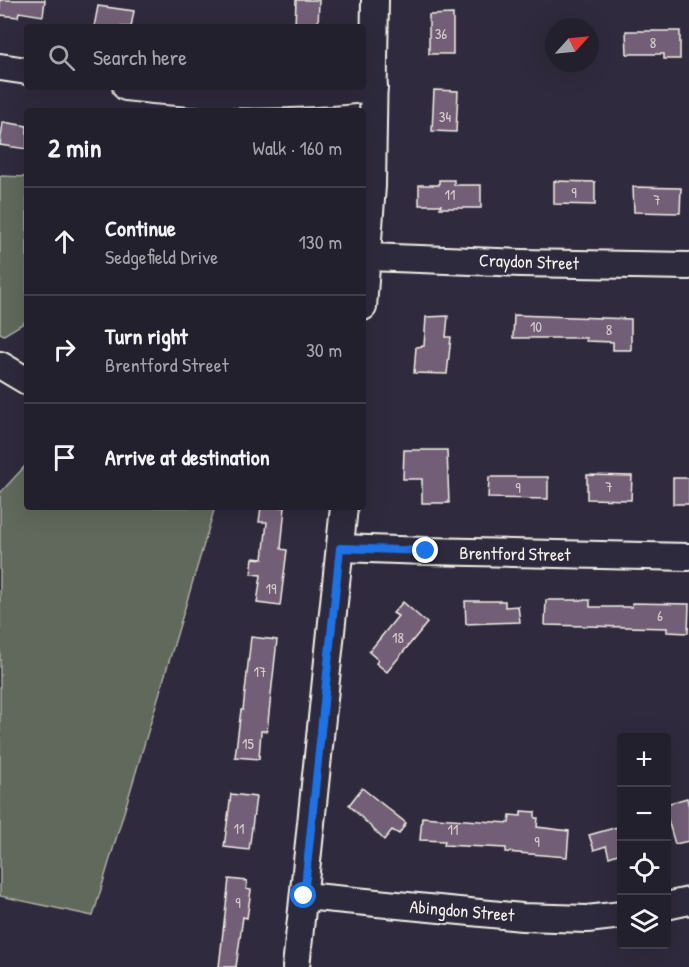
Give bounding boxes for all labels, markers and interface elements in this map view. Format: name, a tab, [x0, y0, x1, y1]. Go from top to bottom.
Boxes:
north arrow	[545, 18, 599, 72]
house number: 36	[435, 23, 447, 44]
search box	[24, 24, 366, 90]
house number: 8	[650, 32, 656, 53]
icon: search	[45, 41, 78, 74]
text: Search here	[93, 42, 187, 72]
house number: 34	[439, 106, 452, 127]
text: 2 min	[48, 130, 101, 165]
text: Walk · 160 m	[253, 134, 342, 161]
house number: 9	[571, 182, 577, 203]
house number: 11	[445, 184, 455, 205]
house number: 7	[653, 189, 661, 210]
text: Continue	[105, 213, 176, 243]
icon: ahead	[48, 225, 81, 258]
text: 130 m	[299, 228, 342, 255]
text: Sedgefield Drive	[105, 243, 218, 270]
street label: Craydon Street	[479, 247, 580, 276]
house number: 10	[530, 316, 542, 337]
house number: 8	[606, 319, 612, 340]
text: Turn right	[105, 321, 188, 351]
icon: right	[48, 333, 81, 366]
text: 30 m	[306, 336, 342, 363]
text: Brentford Street	[105, 351, 229, 378]
icon: arrive	[48, 441, 81, 474]
text: Arrive at destination	[105, 442, 270, 472]
house number: 7	[605, 476, 613, 497]
house number: 9	[515, 477, 521, 498]
route end	[412, 537, 438, 563]
street label: Brentford Street	[459, 540, 572, 567]
house number: 19	[266, 578, 277, 599]
house number: 6	[657, 605, 663, 626]
house number: 18	[392, 627, 404, 648]
house number: 17	[254, 661, 266, 682]
house number: 15	[242, 733, 255, 754]
map controls	[617, 733, 671, 949]
button: +	[617, 733, 671, 787]
button: −	[617, 787, 671, 841]
house number: 11	[234, 818, 244, 839]
house number: 11	[448, 819, 458, 840]
house number: 9	[534, 831, 540, 852]
button: locate	[617, 841, 671, 895]
route start	[290, 882, 316, 908]
house number: 9	[235, 892, 241, 913]
street label: Abingdon Street	[409, 893, 516, 928]
button: layers	[617, 895, 671, 949]

